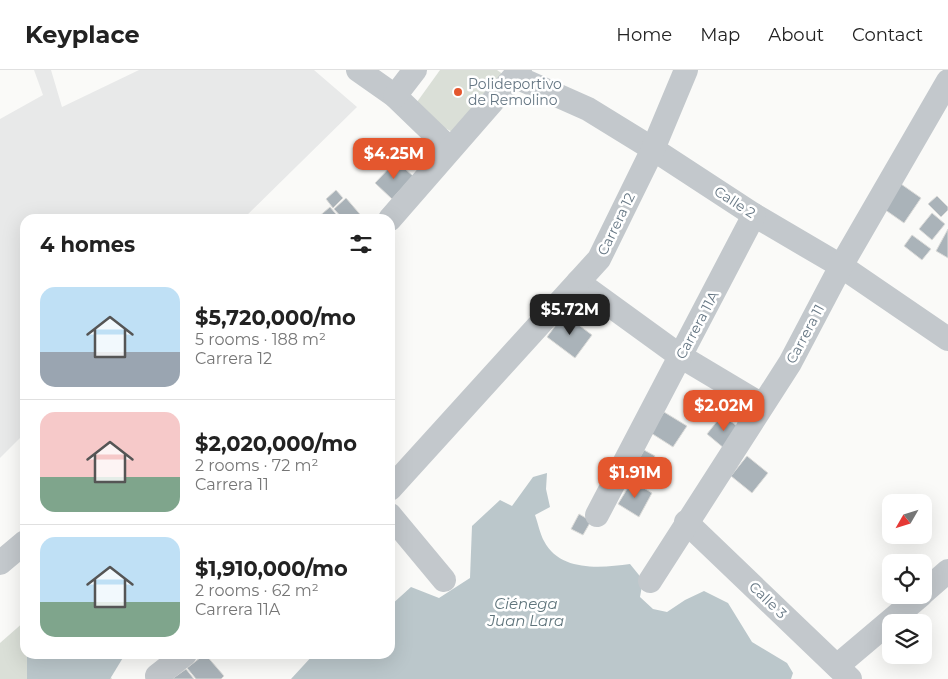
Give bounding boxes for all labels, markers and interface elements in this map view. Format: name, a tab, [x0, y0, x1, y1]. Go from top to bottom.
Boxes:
text: Keyplace	[25, 20, 140, 49]
text: Home	[616, 24, 672, 46]
text: Map	[700, 24, 740, 46]
text: About	[768, 24, 824, 46]
text: Contact	[852, 24, 923, 46]
place label: Polideportivo de Remolino	[468, 75, 562, 109]
marker: Polideportivo de Remolino	[452, 86, 464, 98]
pin: $4.25M	[353, 138, 435, 180]
text: $4.25M	[364, 144, 424, 163]
street label: Calle 2	[711, 182, 759, 222]
street label: Carrera 12	[593, 190, 639, 258]
icon: filters	[347, 230, 375, 258]
text: 4 homes	[40, 232, 135, 257]
street label: Carrera 11A	[672, 287, 723, 362]
pin: $5.72M	[529, 294, 611, 336]
text: $5.72M	[541, 300, 599, 319]
street label: Carrera 11	[782, 301, 828, 367]
text: $5,720,000/mo	[195, 305, 356, 330]
icon: home	[80, 307, 140, 367]
text: 5 rooms · 188 m²	[195, 330, 326, 349]
text: Carrera 12	[195, 349, 272, 368]
pin: $2.02M	[683, 390, 765, 432]
text: $2.02M	[694, 396, 754, 415]
text: $2,020,000/mo	[195, 431, 357, 456]
icon: home	[80, 432, 140, 492]
text: 2 rooms · 72 m²	[195, 456, 318, 475]
pin: $1.91M	[594, 456, 676, 499]
text: $1.91M	[609, 463, 661, 482]
text: Carrera 11	[195, 475, 269, 494]
north arrow	[882, 494, 932, 544]
map controls	[882, 494, 932, 664]
button: locate	[882, 554, 932, 604]
text: $1,910,000/mo	[195, 556, 348, 581]
icon: home	[80, 557, 140, 617]
street label: Calle 3	[745, 578, 791, 622]
text: 2 rooms · 62 m²	[195, 581, 319, 600]
water label: Ciénega Juan Lara	[487, 594, 564, 630]
text: Carrera 11A	[195, 600, 280, 619]
button: layers	[882, 614, 932, 664]

